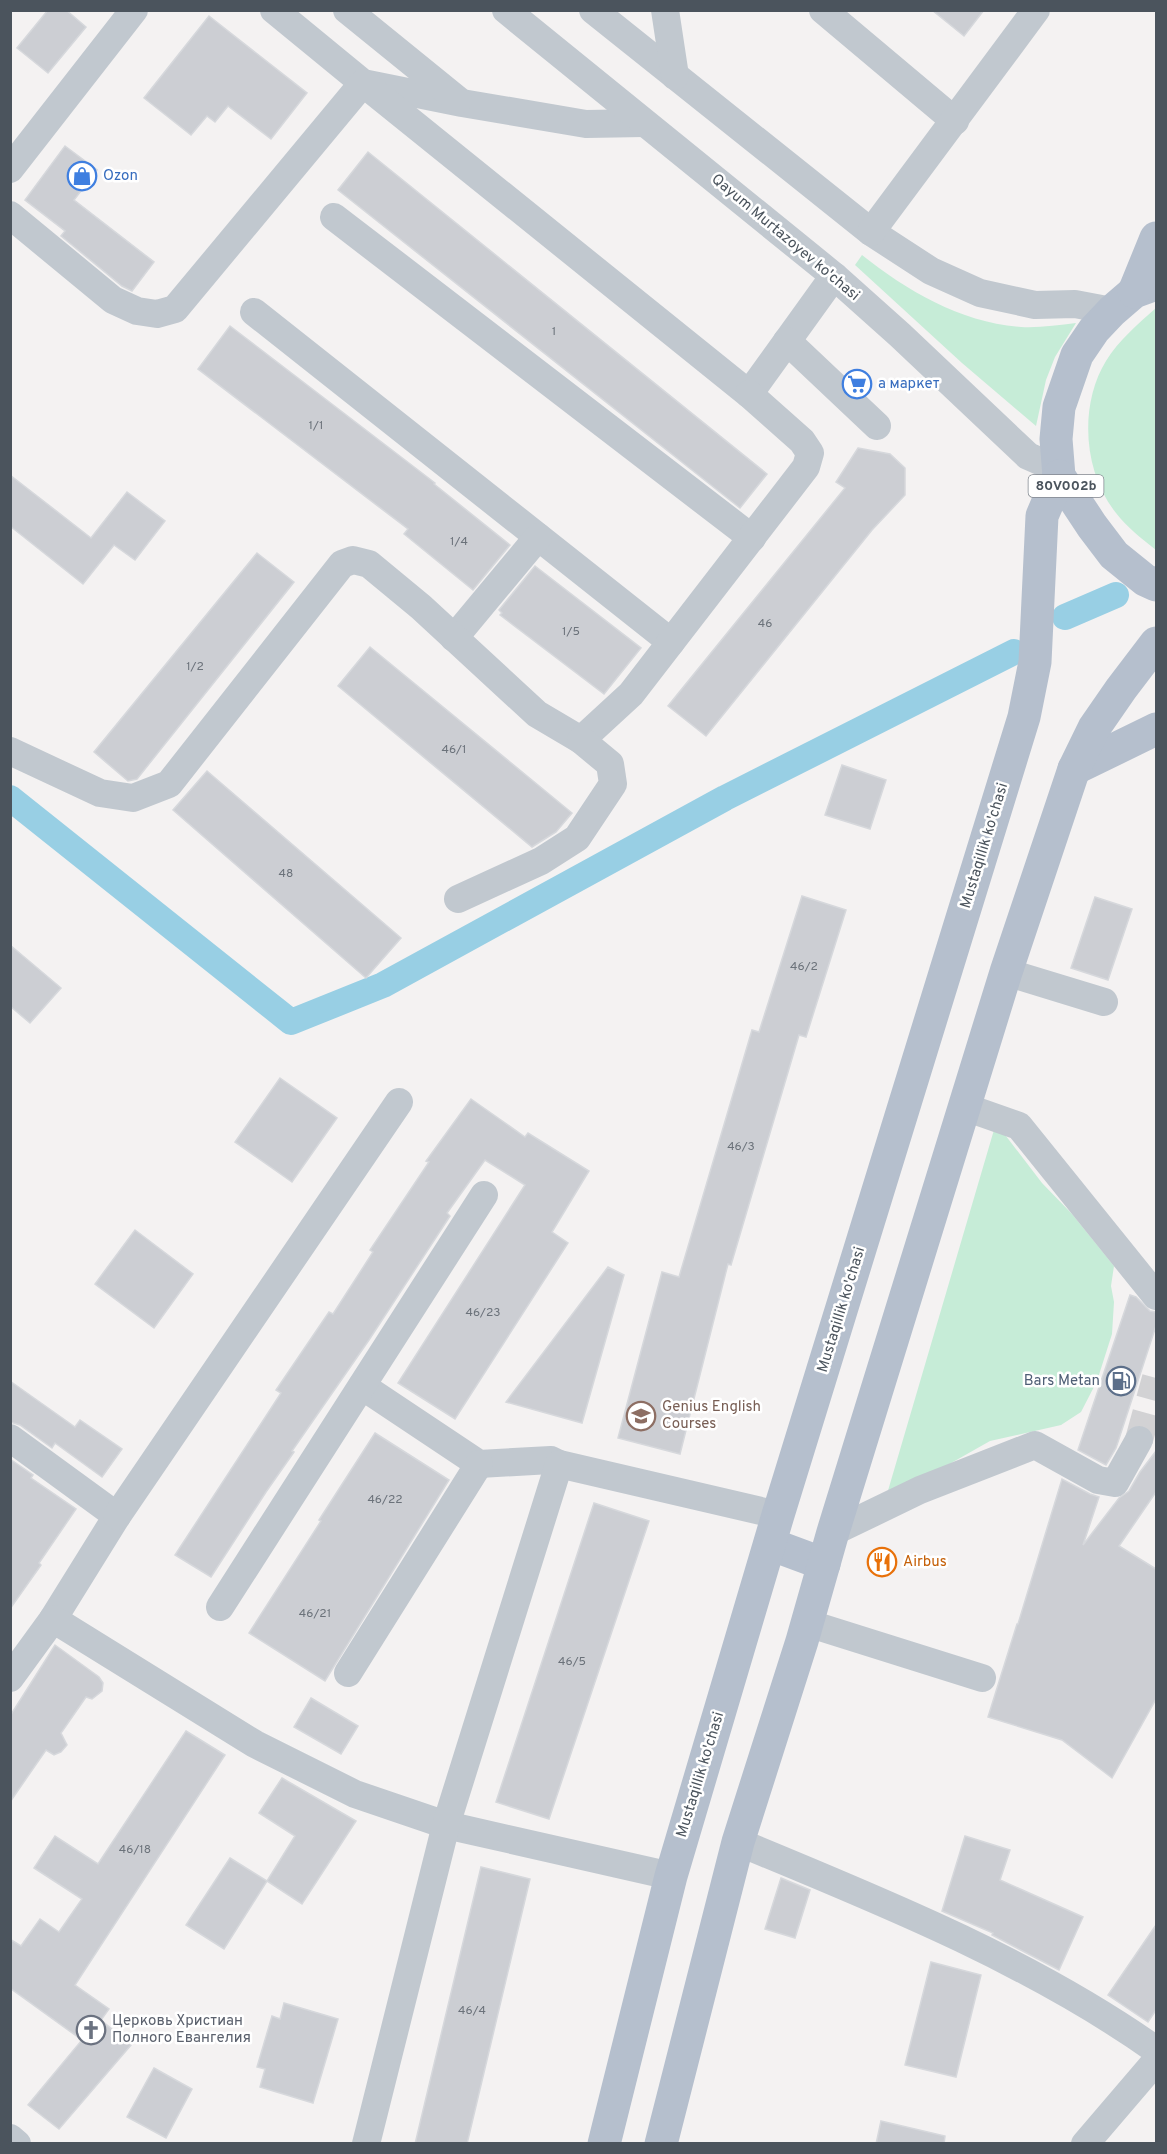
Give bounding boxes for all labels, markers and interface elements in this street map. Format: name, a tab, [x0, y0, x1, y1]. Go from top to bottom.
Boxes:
shop icon: Ozon	[66, 160, 98, 192]
place label: Ozon	[103, 167, 138, 186]
street label: Qayum Murtazoyev ko'chasi	[707, 170, 863, 306]
house number: 1	[552, 324, 556, 340]
supermarket icon: а маркет	[841, 368, 873, 400]
place label: а маркет	[878, 375, 940, 394]
house number: 1/1	[309, 418, 323, 434]
road number: 80V002b	[1028, 475, 1104, 497]
house number: 1/4	[450, 534, 468, 550]
house number: 46	[758, 616, 772, 632]
house number: 1/5	[562, 624, 580, 640]
house number: 1/2	[186, 659, 204, 675]
house number: 46/1	[442, 742, 466, 758]
street label: Mustaqillik ko'chasi	[957, 781, 1013, 911]
house number: 48	[279, 866, 293, 882]
house number: 46/2	[790, 959, 818, 975]
house number: 46/3	[727, 1139, 755, 1155]
street label: Mustaqillik ko'chasi	[814, 1245, 870, 1375]
house number: 46/23	[465, 1305, 501, 1321]
fuel station icon: Bars Metan	[1105, 1365, 1137, 1397]
place label: Bars Metan	[1024, 1372, 1100, 1391]
place label: Genius English Courses	[662, 1398, 761, 1434]
school or university icon: Genius English Courses	[625, 1400, 657, 1432]
house number: 46/22	[367, 1492, 403, 1508]
restaurant icon: Airbus	[866, 1546, 898, 1578]
place label: Airbus	[903, 1553, 947, 1572]
house number: 46/21	[299, 1606, 331, 1622]
house number: 46/5	[558, 1654, 586, 1670]
street label: Mustaqillik ko'chasi	[673, 1710, 729, 1840]
house number: 46/18	[119, 1842, 151, 1858]
house number: 46/4	[458, 2003, 486, 2019]
place label: Церковь Христиан Полного Евангелия	[112, 2012, 251, 2048]
church icon: Церковь Христиан Полного Евангелия	[75, 2014, 107, 2046]

